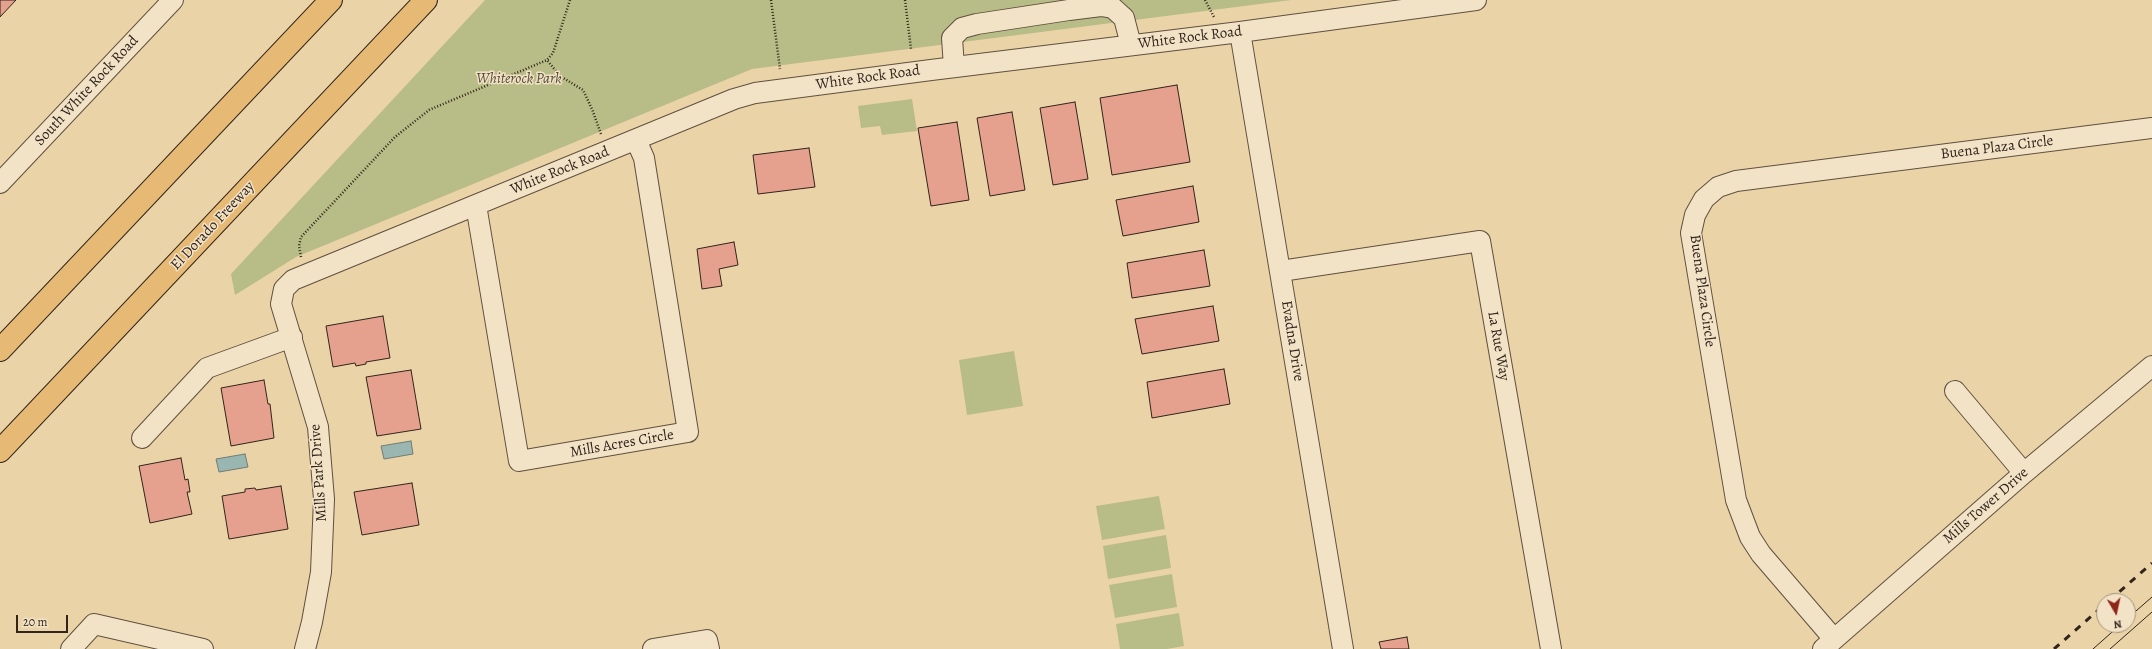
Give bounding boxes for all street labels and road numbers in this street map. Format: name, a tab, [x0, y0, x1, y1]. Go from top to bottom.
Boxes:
street label: White Rock Road	[1137, 23, 1243, 53]
street label: South White Rock Road	[31, 32, 143, 150]
street label: White Rock Road	[815, 62, 921, 94]
street label: Buena Plaza Circle	[1940, 132, 2054, 164]
street label: White Rock Road	[508, 143, 612, 199]
street label: El Dorado Freeway	[167, 178, 259, 274]
street label: Buena Plaza Circle	[1685, 234, 1719, 348]
street label: Evadna Drive	[1277, 299, 1307, 383]
street label: La Rue Way	[1483, 310, 1513, 382]
street label: Mills Park Drive	[307, 424, 331, 522]
street label: Mills Acres Circle	[569, 426, 675, 462]
street label: Mills Tower Drive	[1940, 464, 2032, 548]

